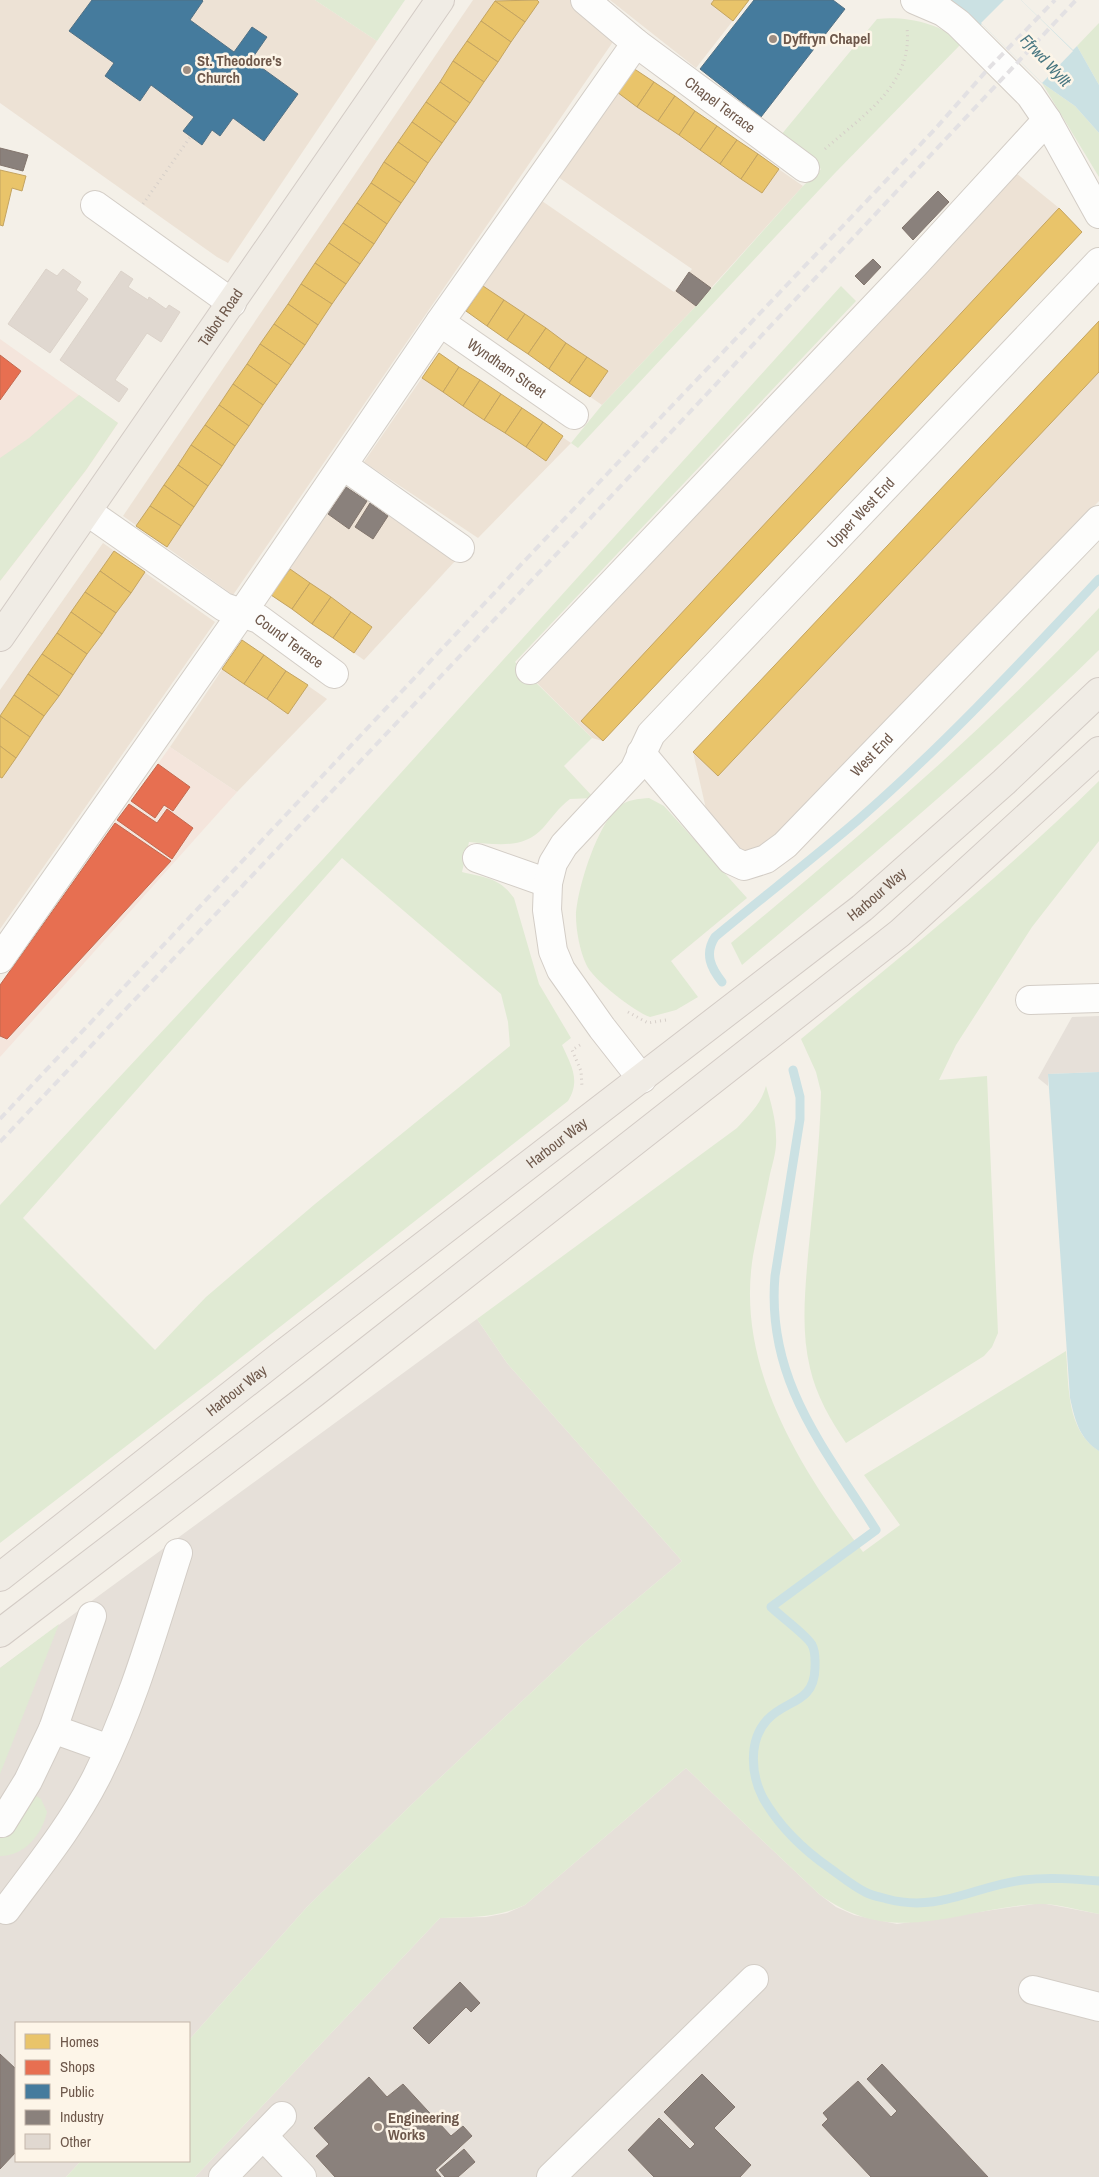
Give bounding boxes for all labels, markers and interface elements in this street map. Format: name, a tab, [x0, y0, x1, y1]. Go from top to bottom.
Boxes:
place label: Dyffryn Chapel	[783, 28, 870, 49]
water label: Ffrwd Wyllt	[1016, 29, 1076, 91]
marker: Dyffryn Chapel	[767, 33, 779, 45]
place label: St. Theodore's Church	[197, 50, 282, 88]
marker: St. Theodore's Church	[181, 64, 193, 76]
street label: Chapel Terrace	[680, 71, 760, 138]
street label: Talbot Road	[193, 284, 247, 351]
street label: Wyndham Street	[463, 333, 551, 403]
street label: Upper West End	[822, 473, 899, 552]
street label: Cound Terrace	[251, 608, 328, 673]
street label: West End	[846, 728, 898, 781]
street label: Harbour Way	[842, 862, 911, 926]
street label: Harbour Way	[522, 1112, 592, 1173]
street label: Harbour Way	[201, 1359, 272, 1421]
legend	[15, 2022, 190, 2162]
text: Homes	[60, 2031, 99, 2052]
text: Shops	[60, 2056, 95, 2077]
text: Public	[60, 2081, 94, 2102]
text: Industry	[60, 2106, 105, 2127]
place label: Engineering Works	[388, 2107, 460, 2145]
marker: Engineering Works	[372, 2121, 384, 2133]
text: Other	[60, 2131, 91, 2152]

